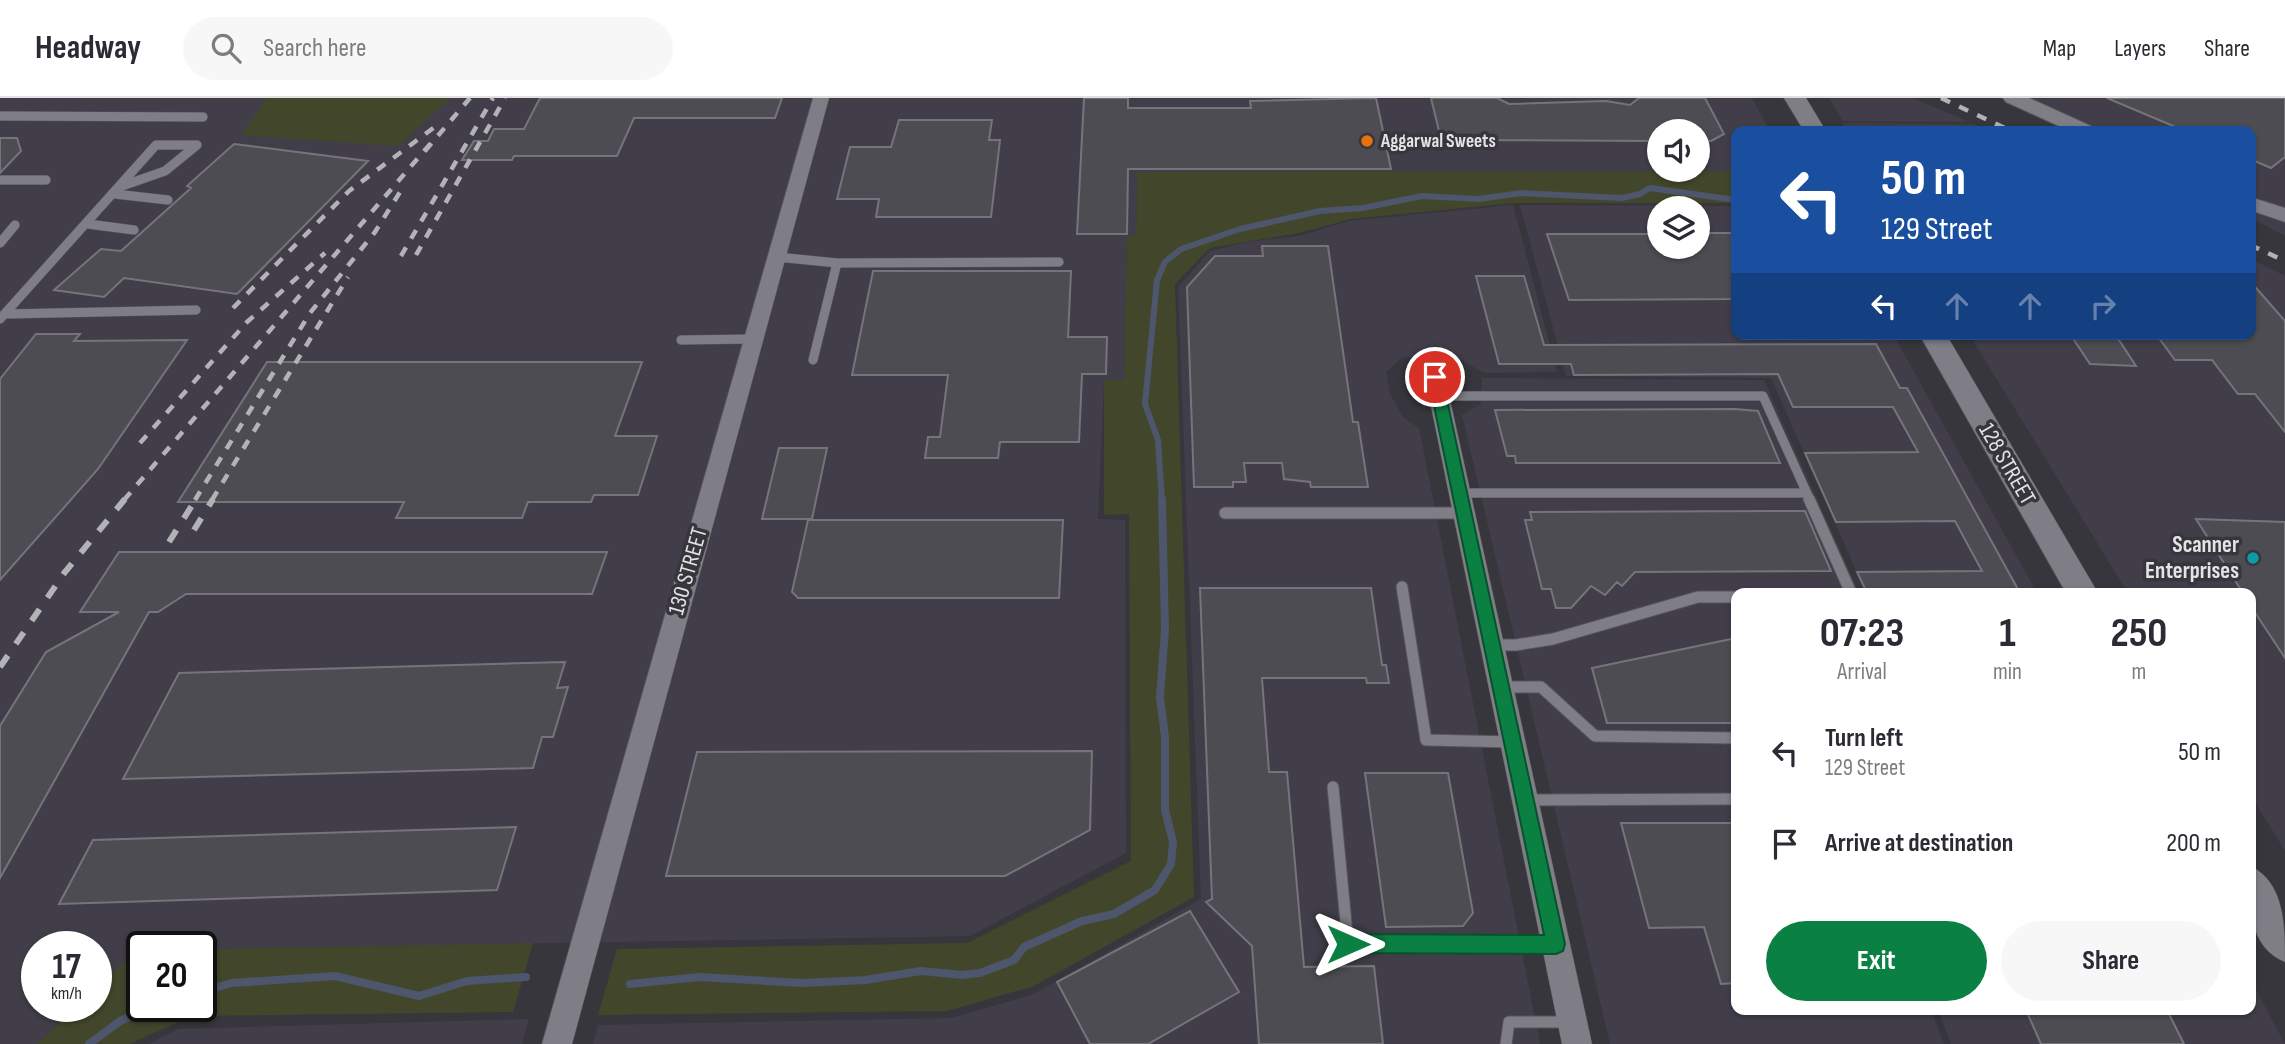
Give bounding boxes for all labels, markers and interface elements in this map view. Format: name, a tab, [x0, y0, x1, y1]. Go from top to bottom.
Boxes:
search box	[183, 17, 673, 80]
text: Headway	[35, 28, 141, 68]
icon: search	[207, 29, 245, 67]
text: Search here	[263, 33, 366, 64]
text: Map	[2043, 34, 2076, 63]
text: Layers	[2114, 34, 2166, 63]
text: Share	[2204, 34, 2250, 63]
map controls	[1647, 119, 1710, 259]
button: sound	[1647, 119, 1710, 182]
place label: Aggarwal Sweets	[1380, 130, 1496, 153]
marker: Aggarwal Sweets	[1359, 133, 1375, 149]
text: 50 m	[1881, 150, 1966, 209]
icon: left	[1766, 154, 1857, 245]
button: layers	[1647, 196, 1710, 259]
text: 129 Street	[1881, 210, 1993, 249]
icon: left	[1865, 287, 1903, 325]
icon: ahead	[1938, 287, 1976, 325]
icon: ahead	[2011, 287, 2049, 325]
icon: right	[2084, 287, 2122, 325]
pin	[1405, 347, 1465, 407]
icon: arrive	[1416, 358, 1454, 396]
street label: 128 STREET	[1973, 418, 2041, 510]
street label: 130 STREET	[662, 524, 714, 618]
place label: Scanner Enterprises	[2145, 531, 2239, 585]
marker: Scanner Enterprises	[2245, 550, 2261, 566]
text: 07:23	[1820, 608, 1904, 659]
text: 1	[1999, 608, 2016, 659]
text: 250	[2111, 608, 2167, 659]
text: Arrival	[1837, 658, 1887, 686]
text: min	[1993, 658, 2022, 686]
text: m	[2132, 658, 2146, 686]
text: Turn left	[1825, 723, 1903, 754]
icon: left	[1766, 734, 1804, 772]
text: 50 m	[2178, 737, 2221, 768]
text: 129 Street	[1825, 754, 1905, 782]
icon: arrive	[1766, 825, 1804, 863]
text: Arrive at destination	[1825, 828, 2013, 859]
text: 200 m	[2166, 828, 2221, 859]
position arrow	[1311, 907, 1385, 981]
button: Exit	[1766, 921, 1987, 1001]
button: Share	[2001, 921, 2221, 1001]
speed limit sign: 20	[126, 931, 217, 1022]
text: 17	[52, 946, 81, 989]
text: km/h	[51, 983, 82, 1004]

